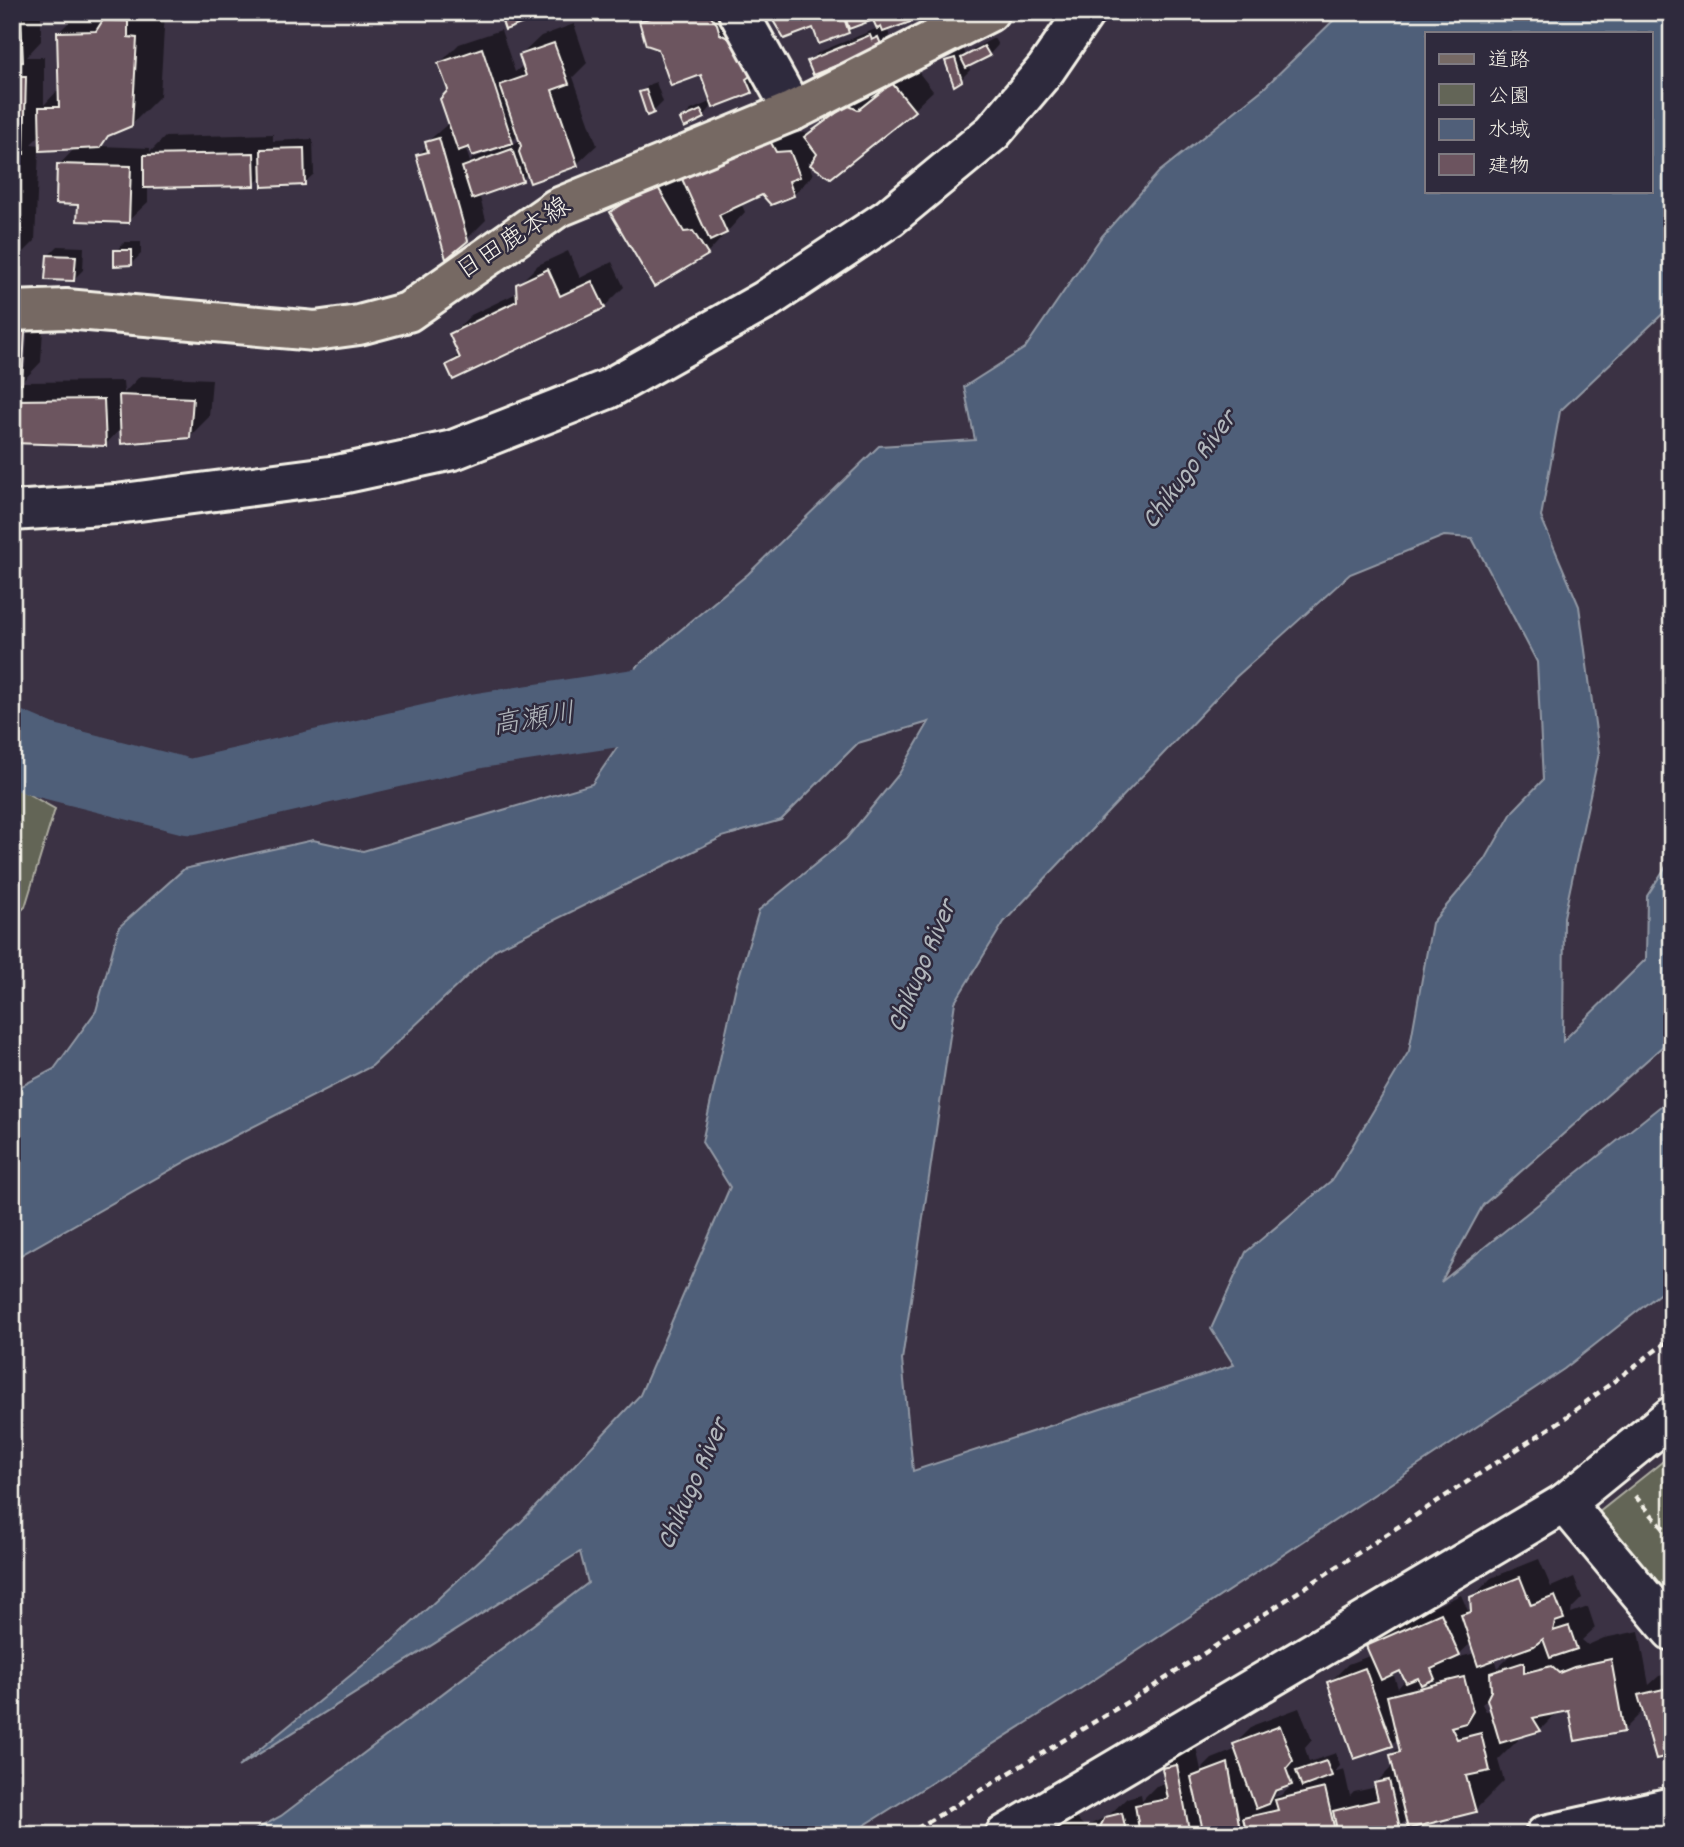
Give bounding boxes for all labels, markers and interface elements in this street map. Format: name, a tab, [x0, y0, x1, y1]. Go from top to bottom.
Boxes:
legend	[1425, 32, 1652, 192]
text: 道路	[1488, 47, 1530, 77]
text: 公園	[1488, 83, 1530, 113]
text: 水域	[1488, 117, 1530, 147]
text: 建物	[1488, 153, 1530, 183]
street label: 日田鹿本線	[449, 189, 579, 291]
water label: Chikugo River	[1133, 400, 1251, 539]
water label: 高瀬川	[489, 696, 579, 748]
water label: Chikugo River	[878, 892, 971, 1039]
water label: Chikugo River	[648, 1410, 743, 1557]

